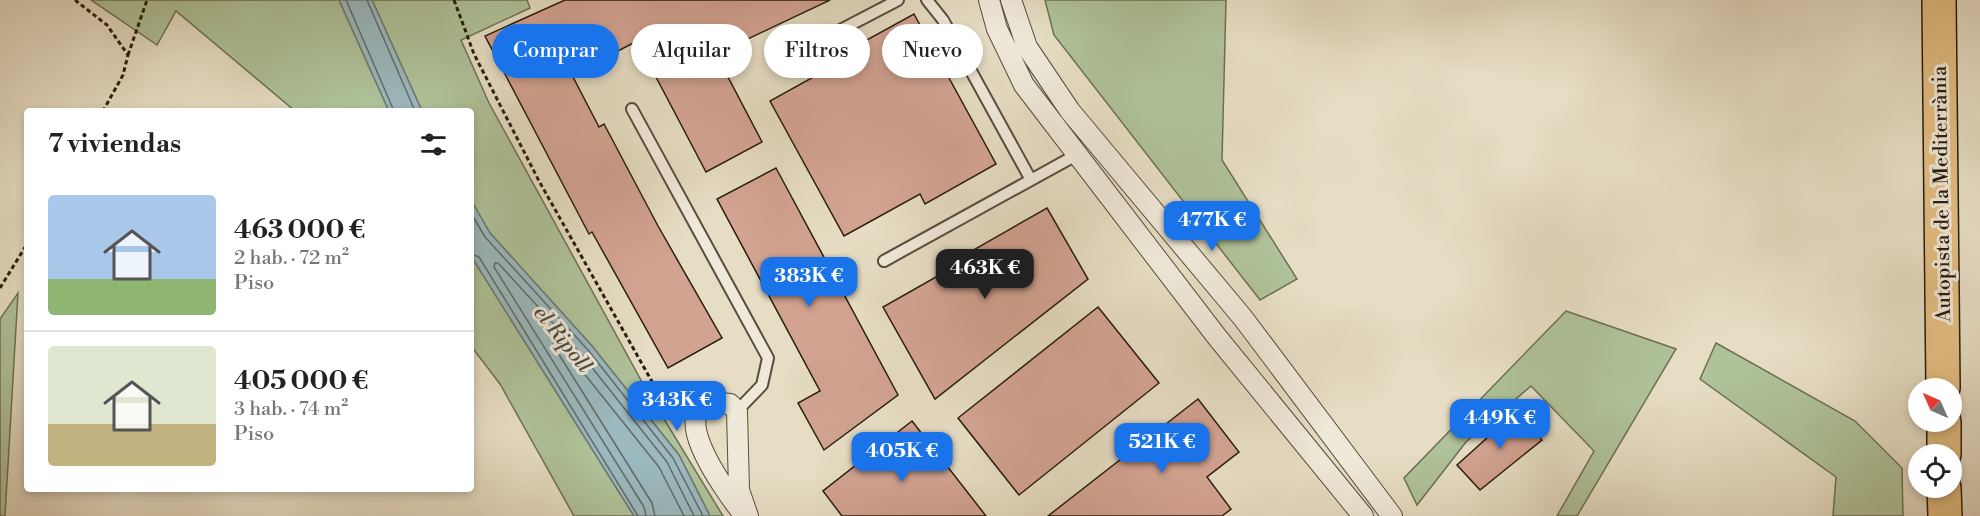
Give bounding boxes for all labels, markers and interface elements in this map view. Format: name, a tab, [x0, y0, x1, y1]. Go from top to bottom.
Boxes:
chip: Comprar	[492, 24, 619, 78]
chip: Alquilar	[631, 24, 752, 78]
chip: Filtros	[764, 24, 870, 78]
chip: Nuevo	[882, 24, 983, 78]
street label: Autopista de la Mediterrània	[1928, 65, 1957, 323]
text: 7 viviendas	[48, 128, 181, 160]
icon: filters	[417, 128, 450, 161]
pin: 477K €	[1163, 201, 1261, 252]
text: 477K €	[1178, 208, 1246, 233]
text: 463 000 €	[234, 214, 365, 246]
icon: home	[96, 219, 168, 291]
text: 2 hab. · 72 m²	[234, 246, 349, 271]
pin: 463K €	[936, 249, 1034, 300]
text: 463K €	[950, 256, 1020, 281]
pin: 383K €	[760, 257, 858, 308]
text: 383K €	[774, 264, 844, 289]
text: Piso	[234, 271, 274, 296]
water label: el Ripoll	[527, 301, 597, 379]
text: 405 000 €	[234, 365, 368, 397]
icon: home	[96, 370, 168, 442]
north arrow	[1908, 378, 1962, 432]
map controls	[1908, 378, 1962, 498]
pin: 343K €	[628, 381, 726, 432]
text: 343K €	[642, 388, 712, 413]
text: 3 hab. · 74 m²	[234, 397, 348, 422]
pin: 449K €	[1451, 399, 1549, 450]
text: 449K €	[1464, 406, 1536, 431]
text: Piso	[234, 422, 274, 447]
pin: 521K €	[1113, 423, 1211, 474]
text: 521K €	[1128, 430, 1196, 455]
pin: 405K €	[853, 432, 951, 483]
text: 405K €	[866, 439, 938, 464]
button: locate	[1908, 444, 1962, 498]

